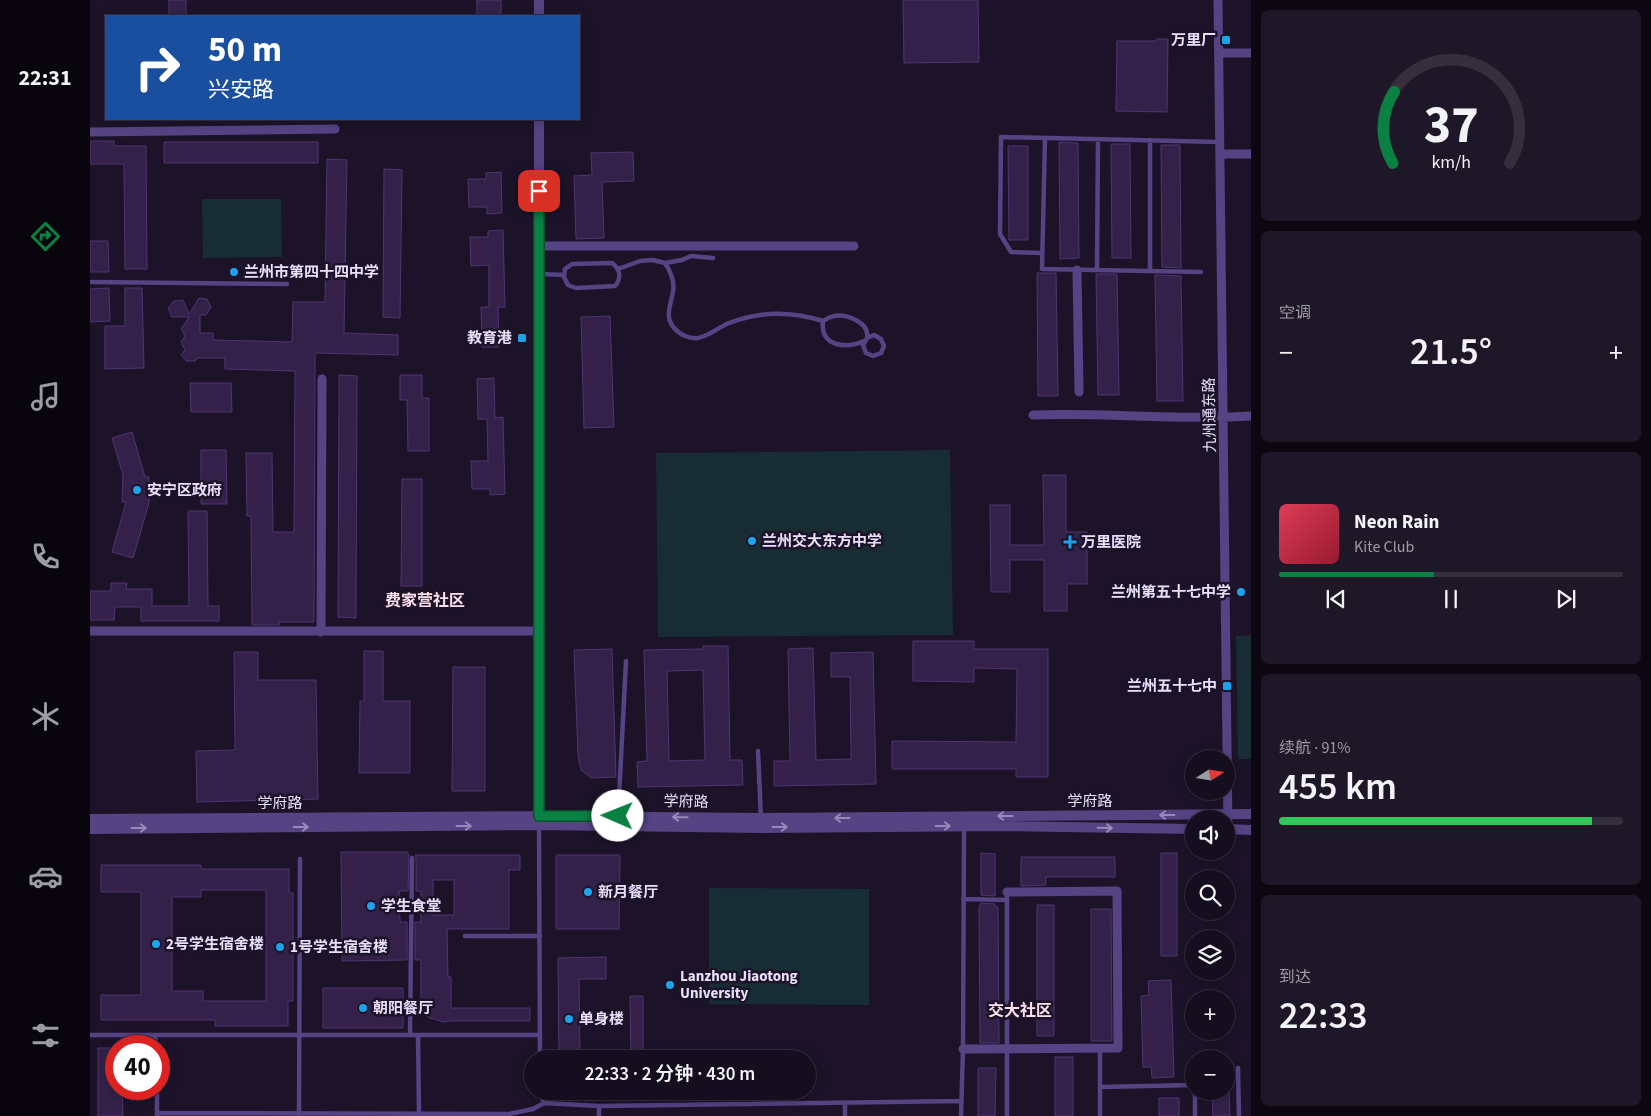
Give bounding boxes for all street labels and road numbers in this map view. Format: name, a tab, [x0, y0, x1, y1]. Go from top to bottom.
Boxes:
street label: 九州通东路	[1199, 377, 1221, 453]
street label: 学府路	[663, 791, 709, 813]
street label: 学府路	[1067, 791, 1113, 812]
street label: 学府路	[257, 793, 303, 814]

